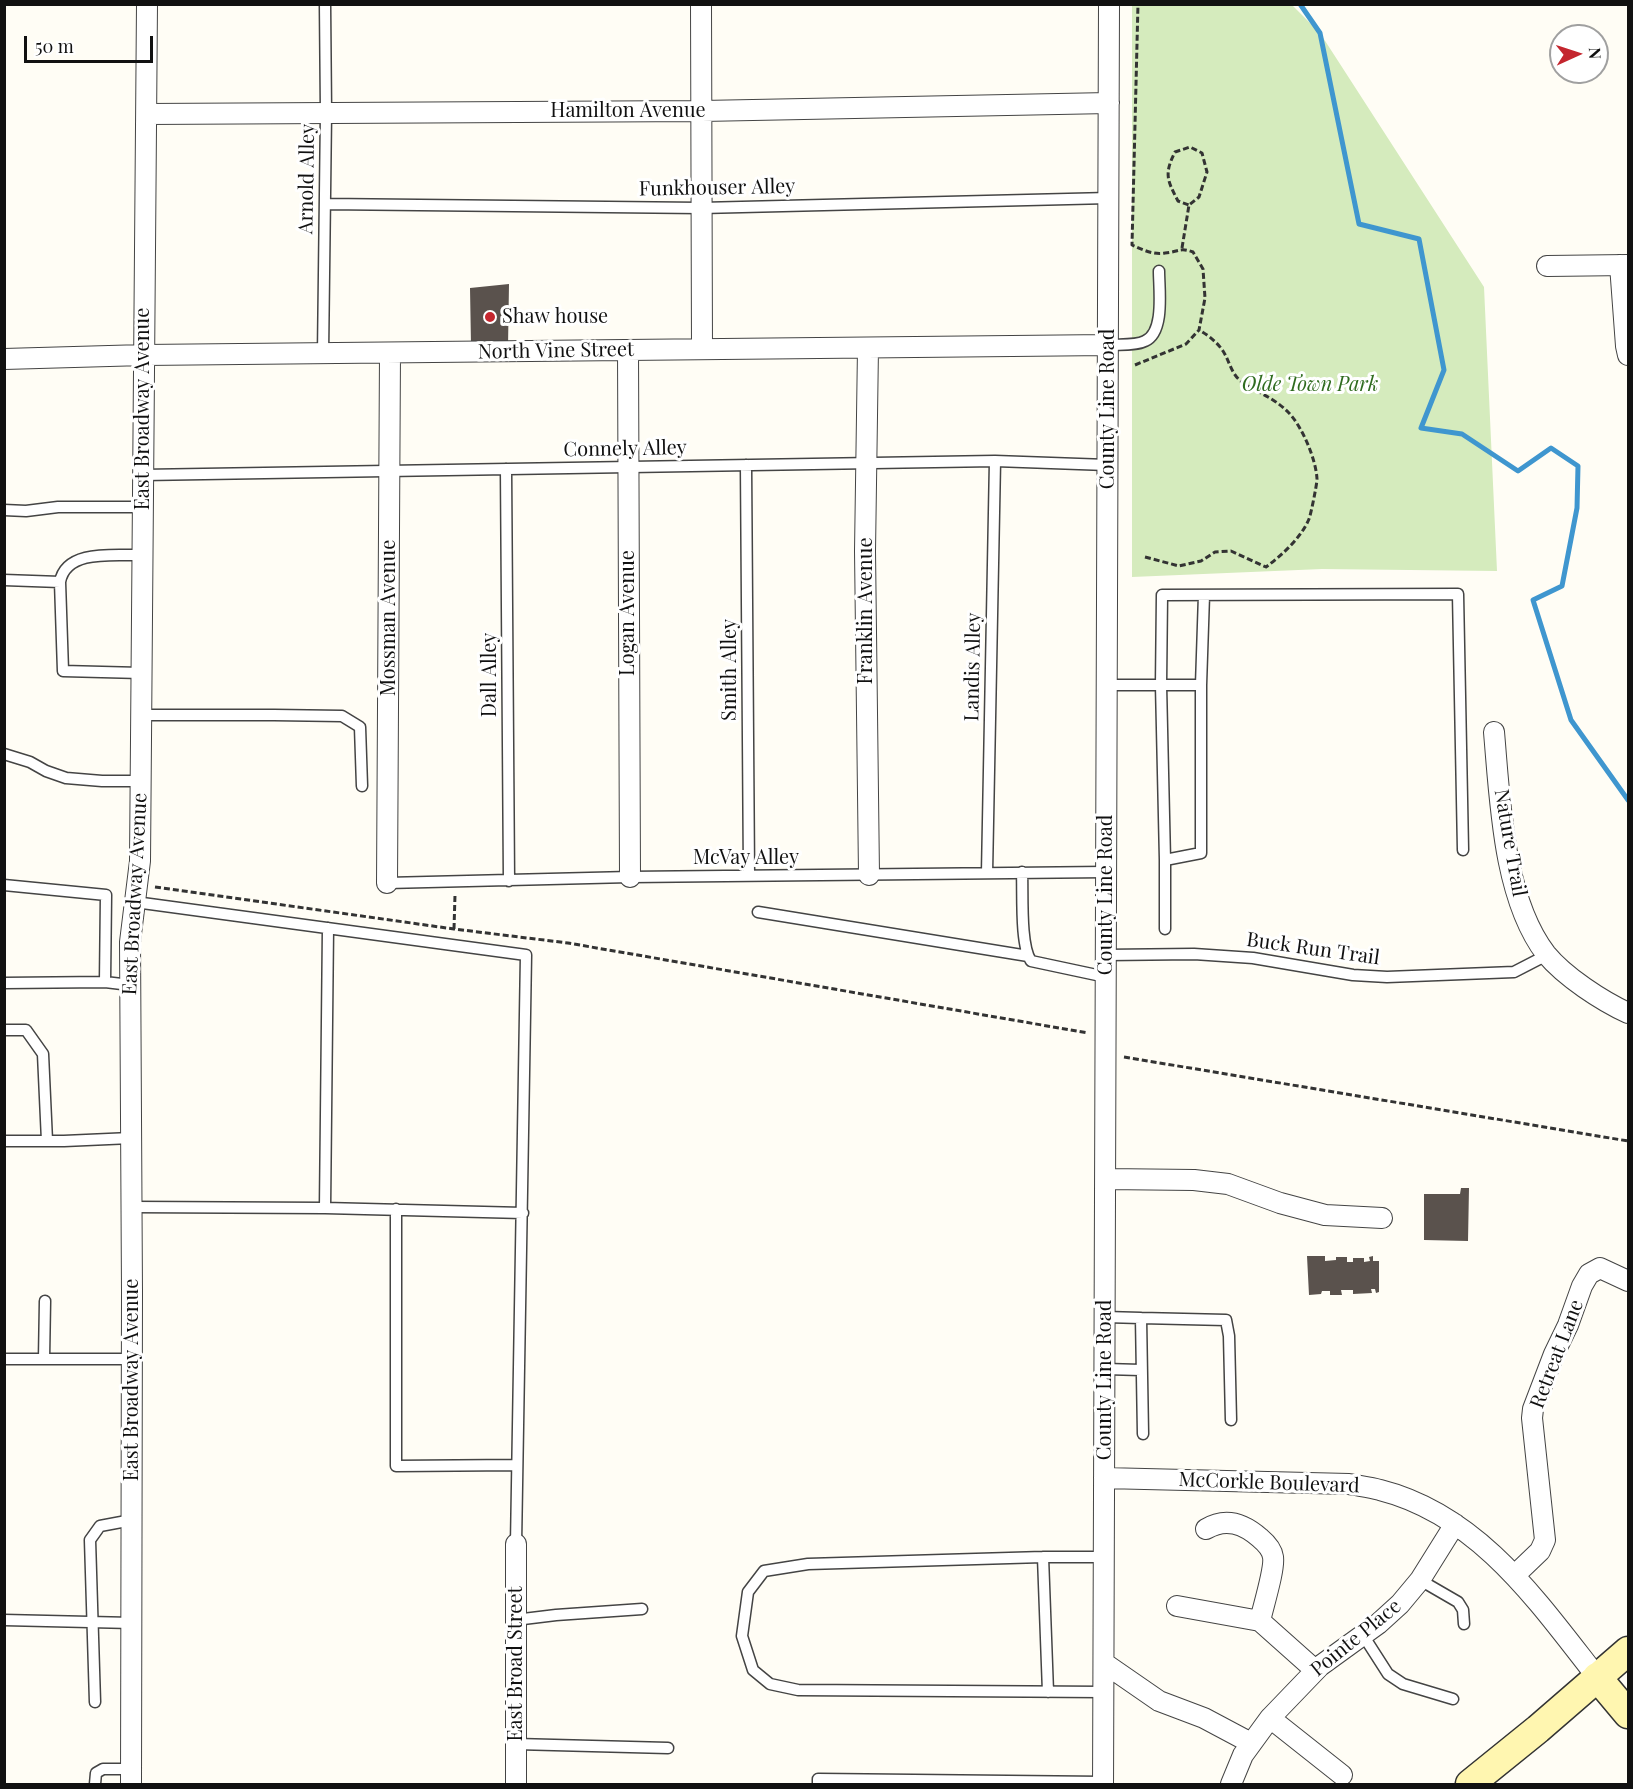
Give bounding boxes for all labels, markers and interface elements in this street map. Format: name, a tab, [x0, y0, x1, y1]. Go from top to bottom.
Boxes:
scale bar	[27, 24, 156, 62]
north arrow	[1549, 24, 1609, 84]
text: 50 m	[35, 34, 74, 58]
text: N	[1585, 47, 1606, 59]
street label: Hamilton Avenue	[550, 99, 706, 123]
street label: Arnold Alley	[294, 124, 320, 234]
street label: Funkhouser Alley	[639, 175, 795, 201]
place label: Shaw house	[502, 305, 608, 329]
street label: East Broadway Avenue	[131, 308, 155, 510]
marker: Shaw house	[483, 310, 497, 324]
street label: County Line Road	[1096, 329, 1120, 489]
street label: North Vine Street	[478, 338, 634, 364]
park label: Olde Town Park	[1242, 373, 1378, 397]
street label: Connely Alley	[563, 436, 687, 462]
street label: Franklin Avenue	[854, 537, 878, 685]
street label: Mossman Avenue	[377, 540, 401, 696]
street label: Logan Avenue	[616, 550, 640, 676]
street label: Landis Alley	[960, 612, 986, 722]
street label: Smith Alley	[718, 619, 742, 721]
street label: Dall Alley	[478, 633, 502, 717]
street label: Nature Trail	[1489, 787, 1531, 899]
street label: East Broadway Avenue	[118, 792, 152, 996]
street label: County Line Road	[1094, 815, 1118, 975]
street label: McVay Alley	[693, 846, 799, 870]
street label: Buck Run Trail	[1245, 928, 1381, 970]
street label: East Broadway Avenue	[120, 1279, 144, 1481]
street label: Retreat Lane	[1525, 1296, 1589, 1412]
street label: County Line Road	[1093, 1300, 1117, 1460]
street label: McCorkle Boulevard	[1178, 1468, 1360, 1498]
street label: East Broad Street	[504, 1586, 528, 1742]
street label: Pointe Place	[1306, 1594, 1406, 1682]

